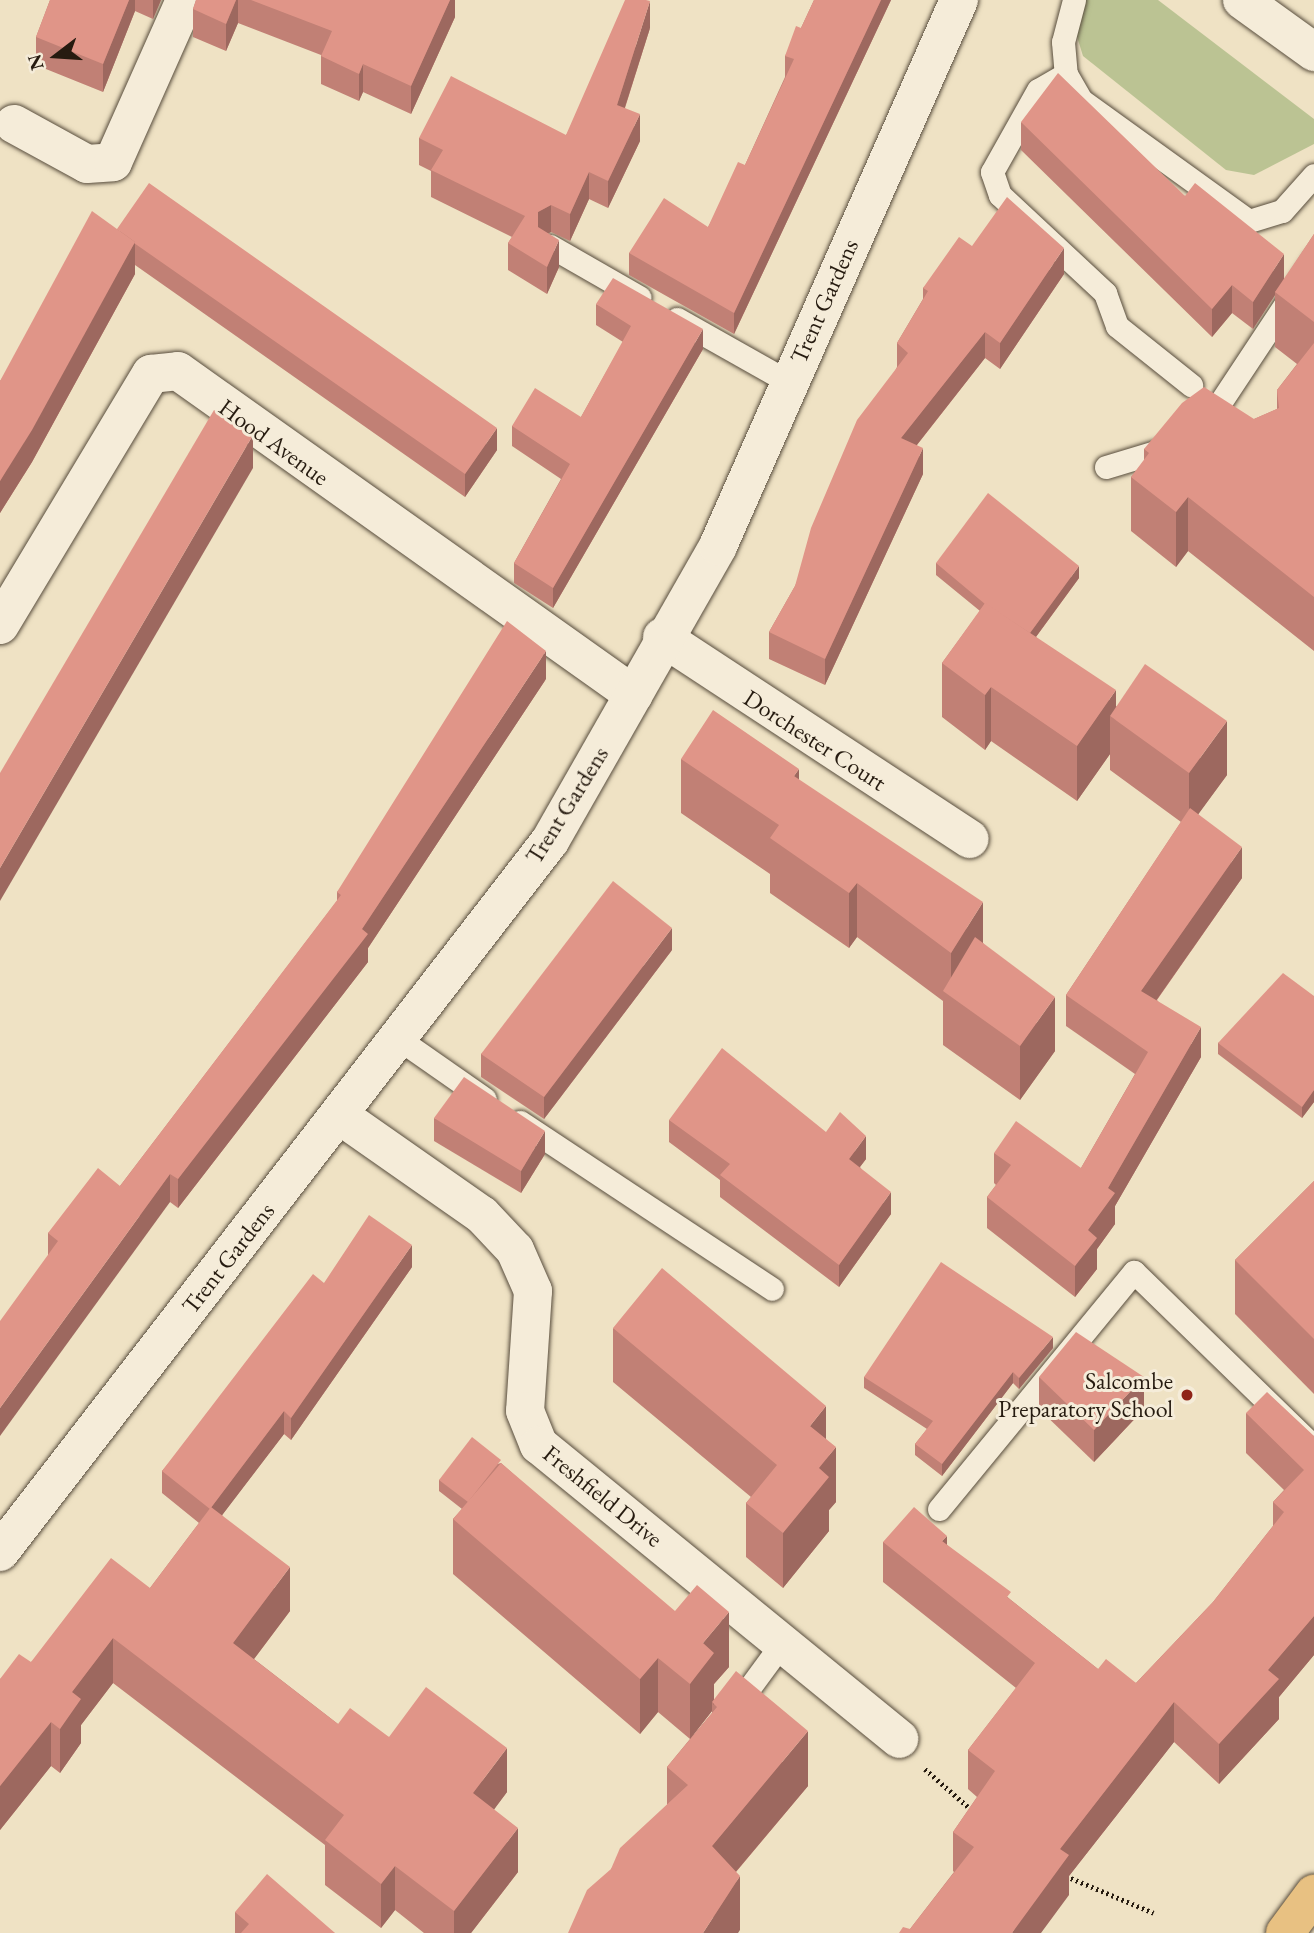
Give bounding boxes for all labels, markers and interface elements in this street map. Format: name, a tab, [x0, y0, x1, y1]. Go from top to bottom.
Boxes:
north arrow	[21, 21, 91, 91]
text: N	[21, 51, 50, 73]
street label: Trent Gardens	[784, 234, 864, 368]
street label: Hood Avenue	[213, 392, 335, 492]
street label: Dorchester Court	[738, 683, 892, 797]
street label: Trent Gardens	[520, 741, 614, 869]
street label: Trent Gardens	[176, 1197, 280, 1319]
place label: Salcombe Preparatory School	[998, 1367, 1173, 1423]
marker: Salcombe Preparatory School	[1179, 1387, 1195, 1403]
street label: Freshfield Drive	[537, 1439, 669, 1553]

